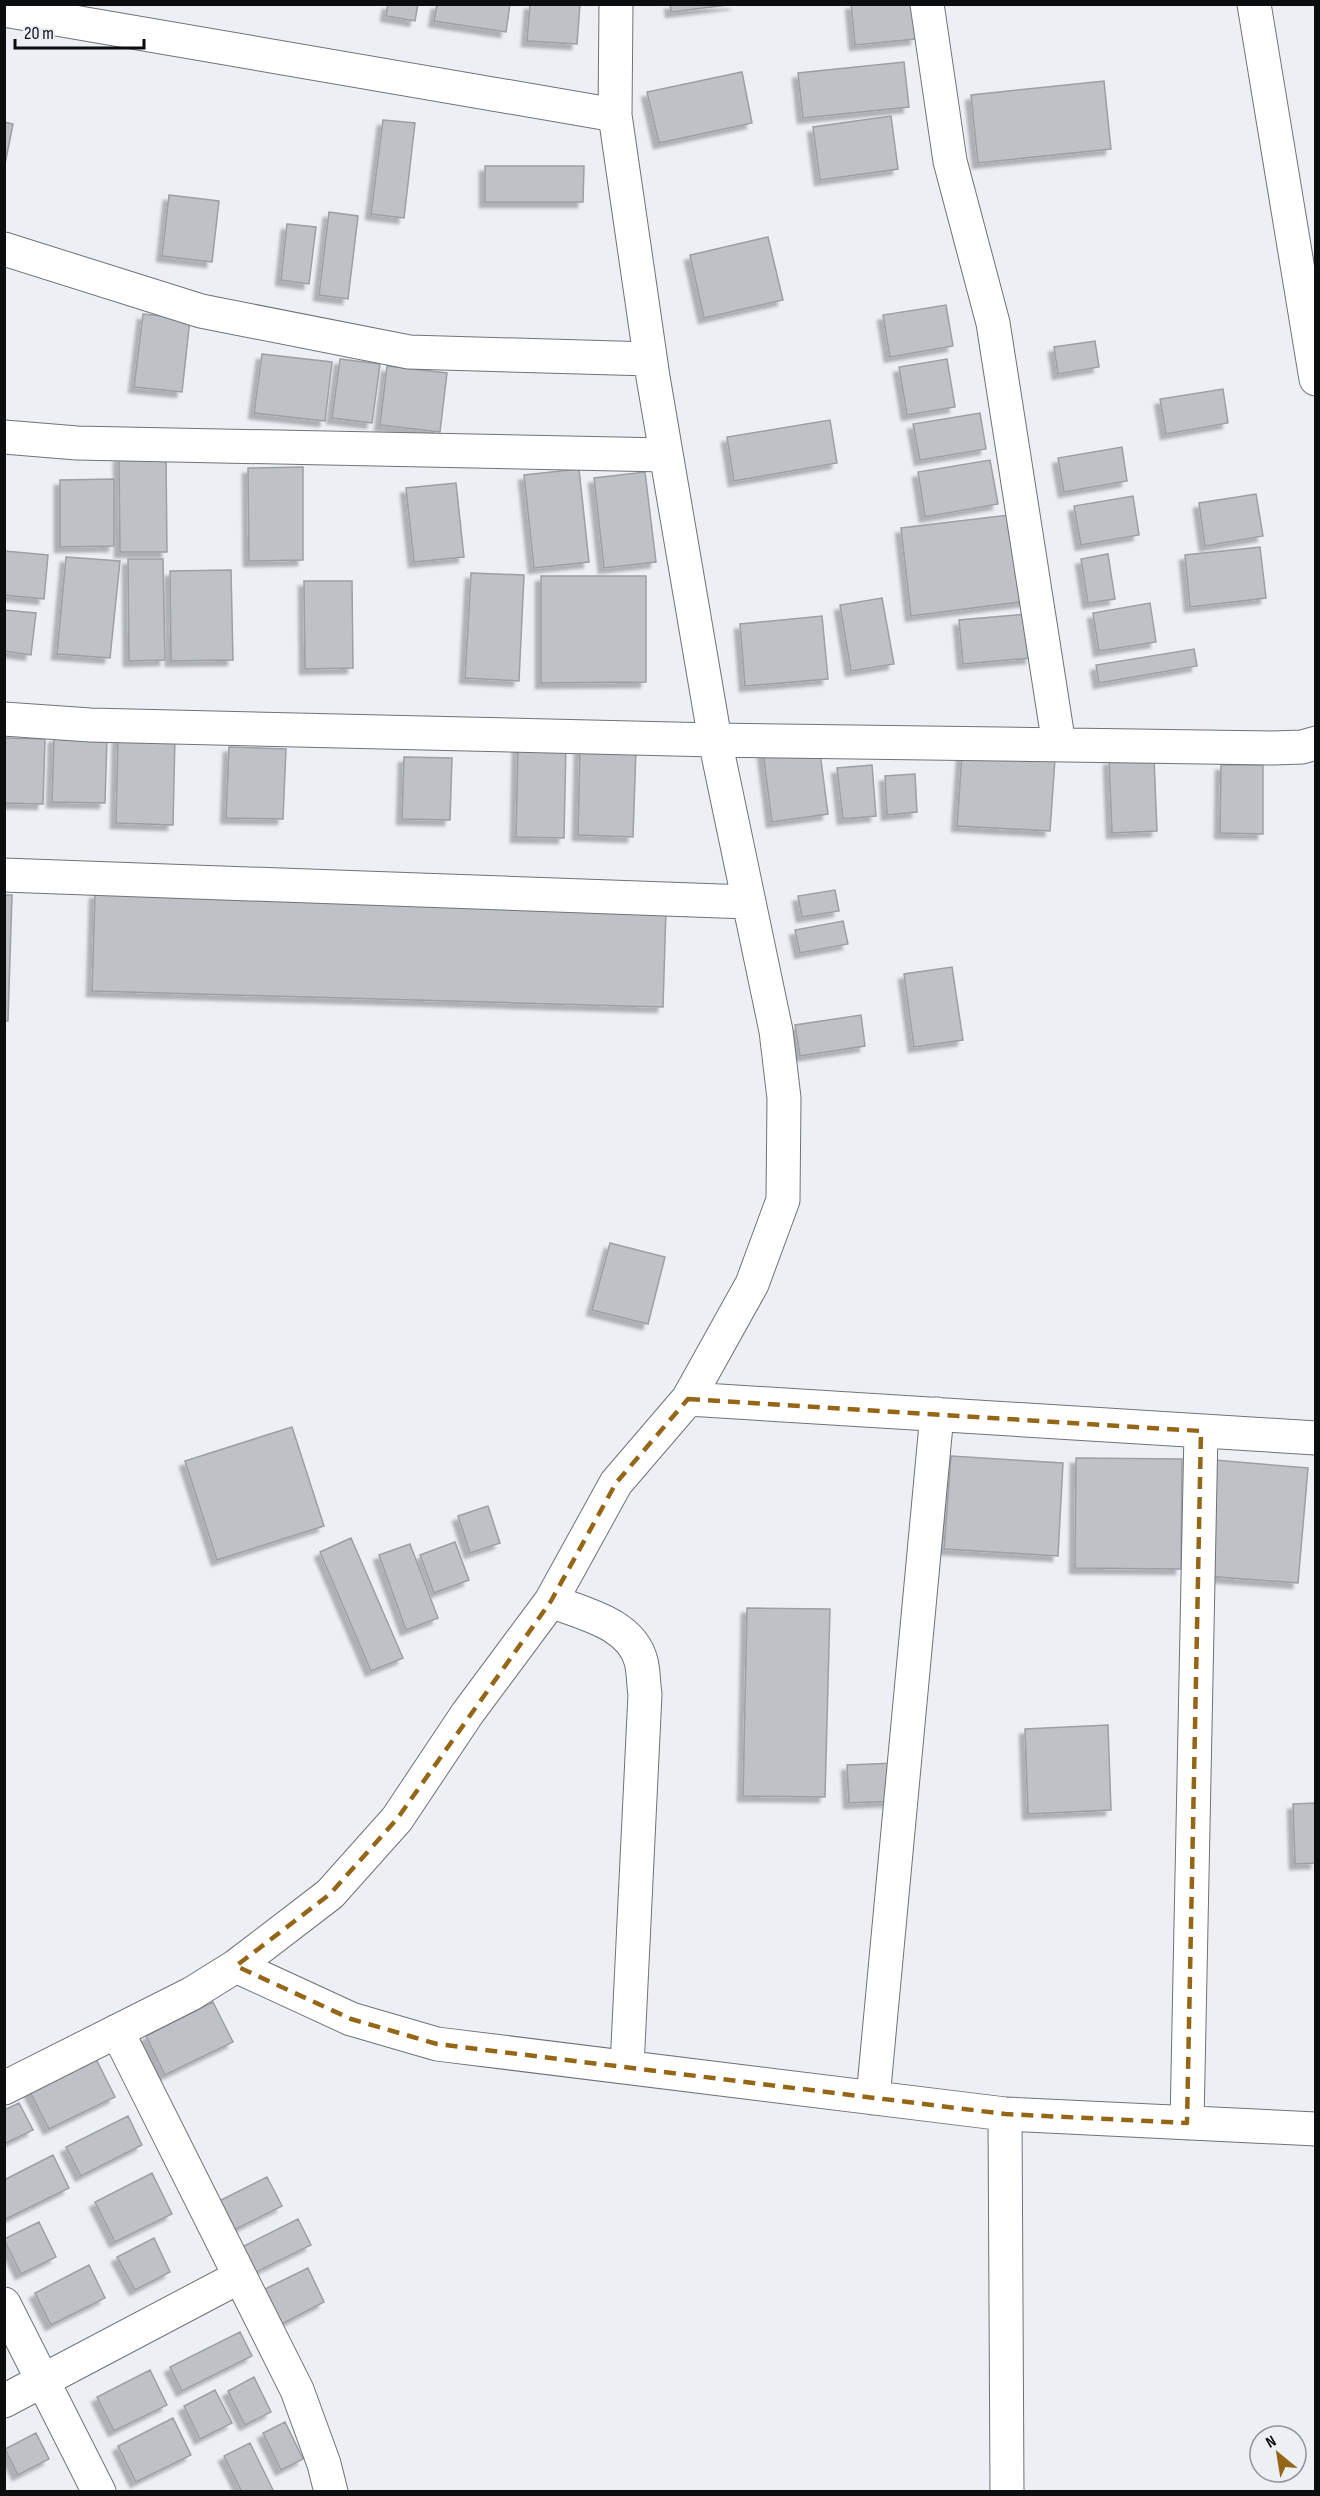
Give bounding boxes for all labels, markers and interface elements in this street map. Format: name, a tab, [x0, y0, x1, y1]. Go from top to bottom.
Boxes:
scale bar	[15, 12, 144, 50]
text: 20 m	[24, 23, 54, 44]
north arrow	[1248, 2424, 1308, 2484]
text: N	[1263, 2432, 1280, 2453]

